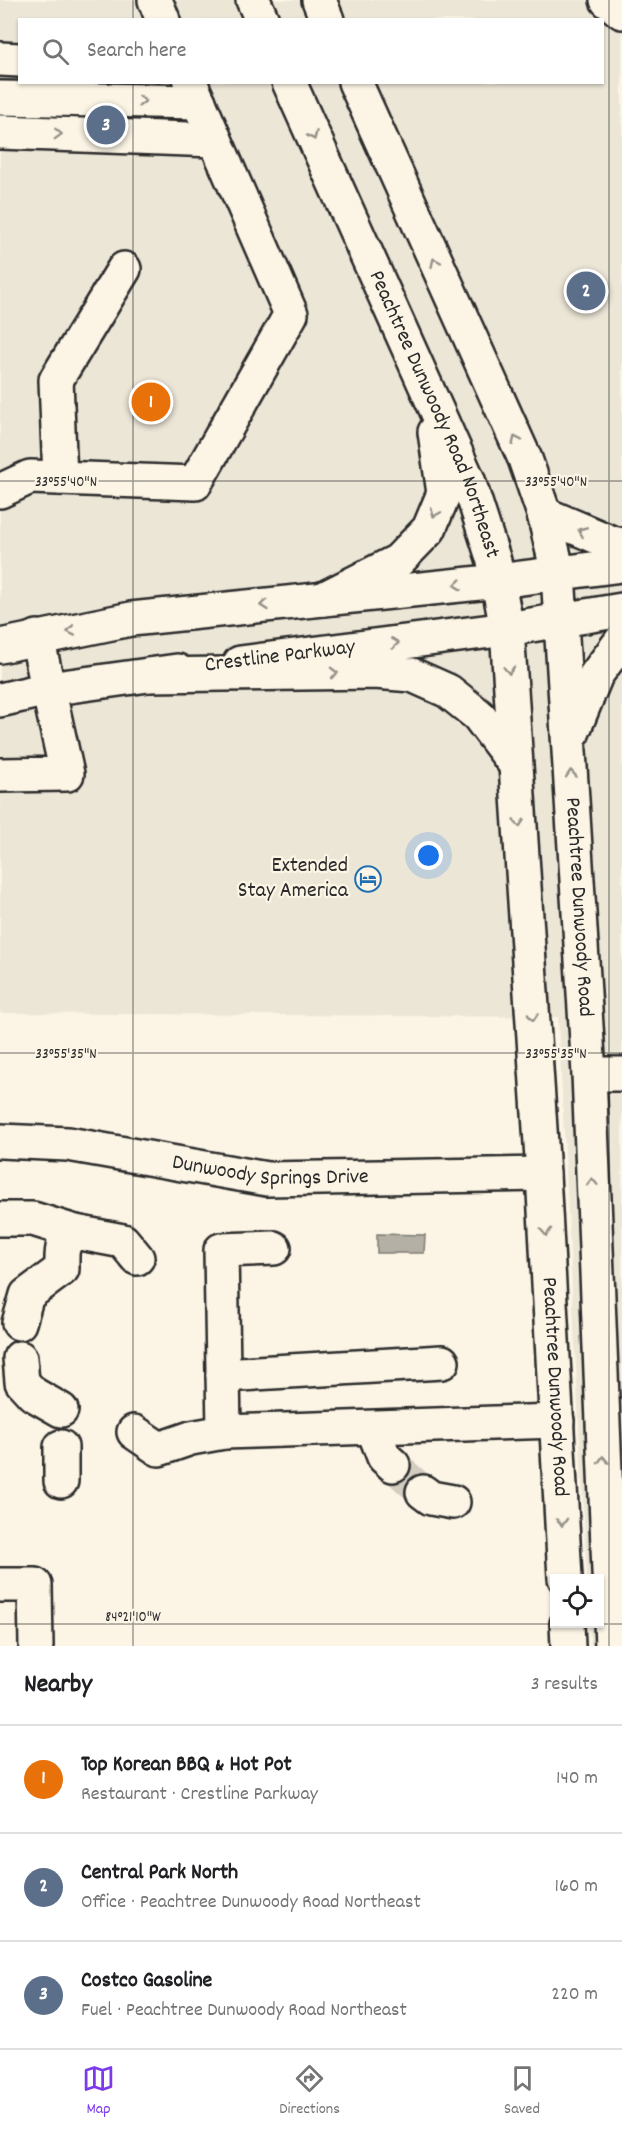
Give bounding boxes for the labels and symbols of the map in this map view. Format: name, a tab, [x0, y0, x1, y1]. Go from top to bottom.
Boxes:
one-way arrow	[138, 95, 147, 107]
pin: 3	[86, 102, 126, 148]
one-way arrow	[54, 128, 63, 140]
one-way arrow	[306, 130, 318, 141]
one-way arrow	[430, 258, 442, 269]
street label: Peachtree Dunwoody Road Northeast	[360, 266, 508, 562]
pin: 2	[566, 268, 606, 314]
pin: 1	[132, 380, 170, 424]
one-way arrow	[511, 435, 523, 446]
text: 33°55'40"N	[35, 472, 97, 494]
text: 33°55'40"N	[525, 472, 587, 494]
one-way arrow	[430, 507, 442, 518]
one-way arrow	[578, 526, 589, 538]
one-way arrow	[453, 578, 462, 591]
one-way arrow	[260, 598, 269, 611]
one-way arrow	[67, 623, 77, 636]
street label: Crestline Parkway	[203, 632, 358, 682]
one-way arrow	[390, 637, 399, 649]
one-way arrow	[502, 666, 515, 675]
one-way arrow	[329, 667, 338, 679]
one-way arrow	[565, 770, 578, 779]
street label: Peachtree Dunwoody Road	[556, 796, 601, 1018]
one-way arrow	[513, 818, 526, 827]
your location	[414, 841, 443, 870]
place label: Extended Stay America	[238, 851, 349, 907]
hotel icon: Extended Stay America	[353, 864, 383, 894]
one-way arrow	[526, 1013, 539, 1022]
text: 33°55'35"N	[35, 1044, 97, 1066]
text: 33°55'35"N	[525, 1044, 587, 1066]
street label: Dunwoody Springs Drive	[170, 1147, 369, 1195]
one-way arrow	[586, 1177, 599, 1186]
one-way arrow	[540, 1227, 553, 1236]
street label: Peachtree Dunwoody Road	[533, 1276, 576, 1497]
one-way arrow	[597, 1455, 610, 1464]
one-way arrow	[555, 1517, 568, 1526]
text: 84°21'10"W	[105, 1607, 161, 1629]

